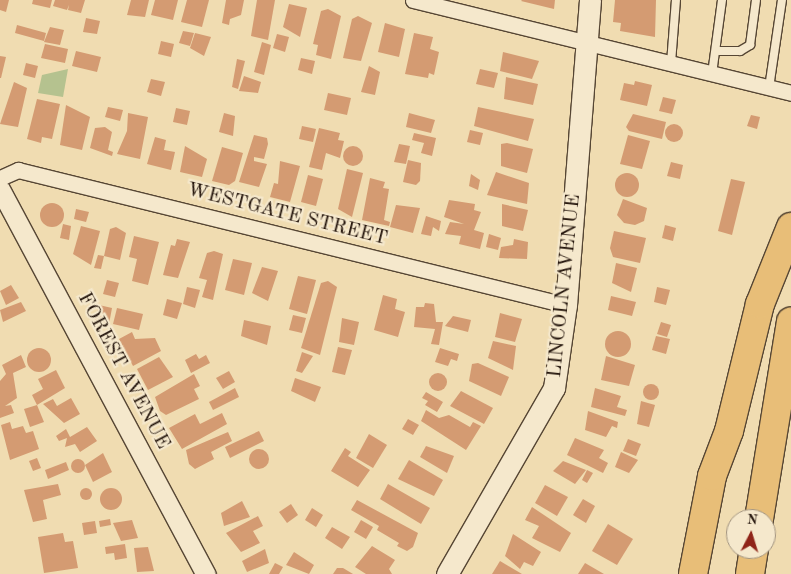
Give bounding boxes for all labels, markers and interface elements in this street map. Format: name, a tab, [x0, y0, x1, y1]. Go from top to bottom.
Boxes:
street label: WESTGATE STREET	[184, 178, 390, 252]
street label: LINCOLN AVENUE	[543, 193, 587, 379]
street label: FOREST AVENUE	[72, 289, 174, 453]
north arrow	[726, 509, 776, 559]
text: N	[746, 513, 758, 527]

